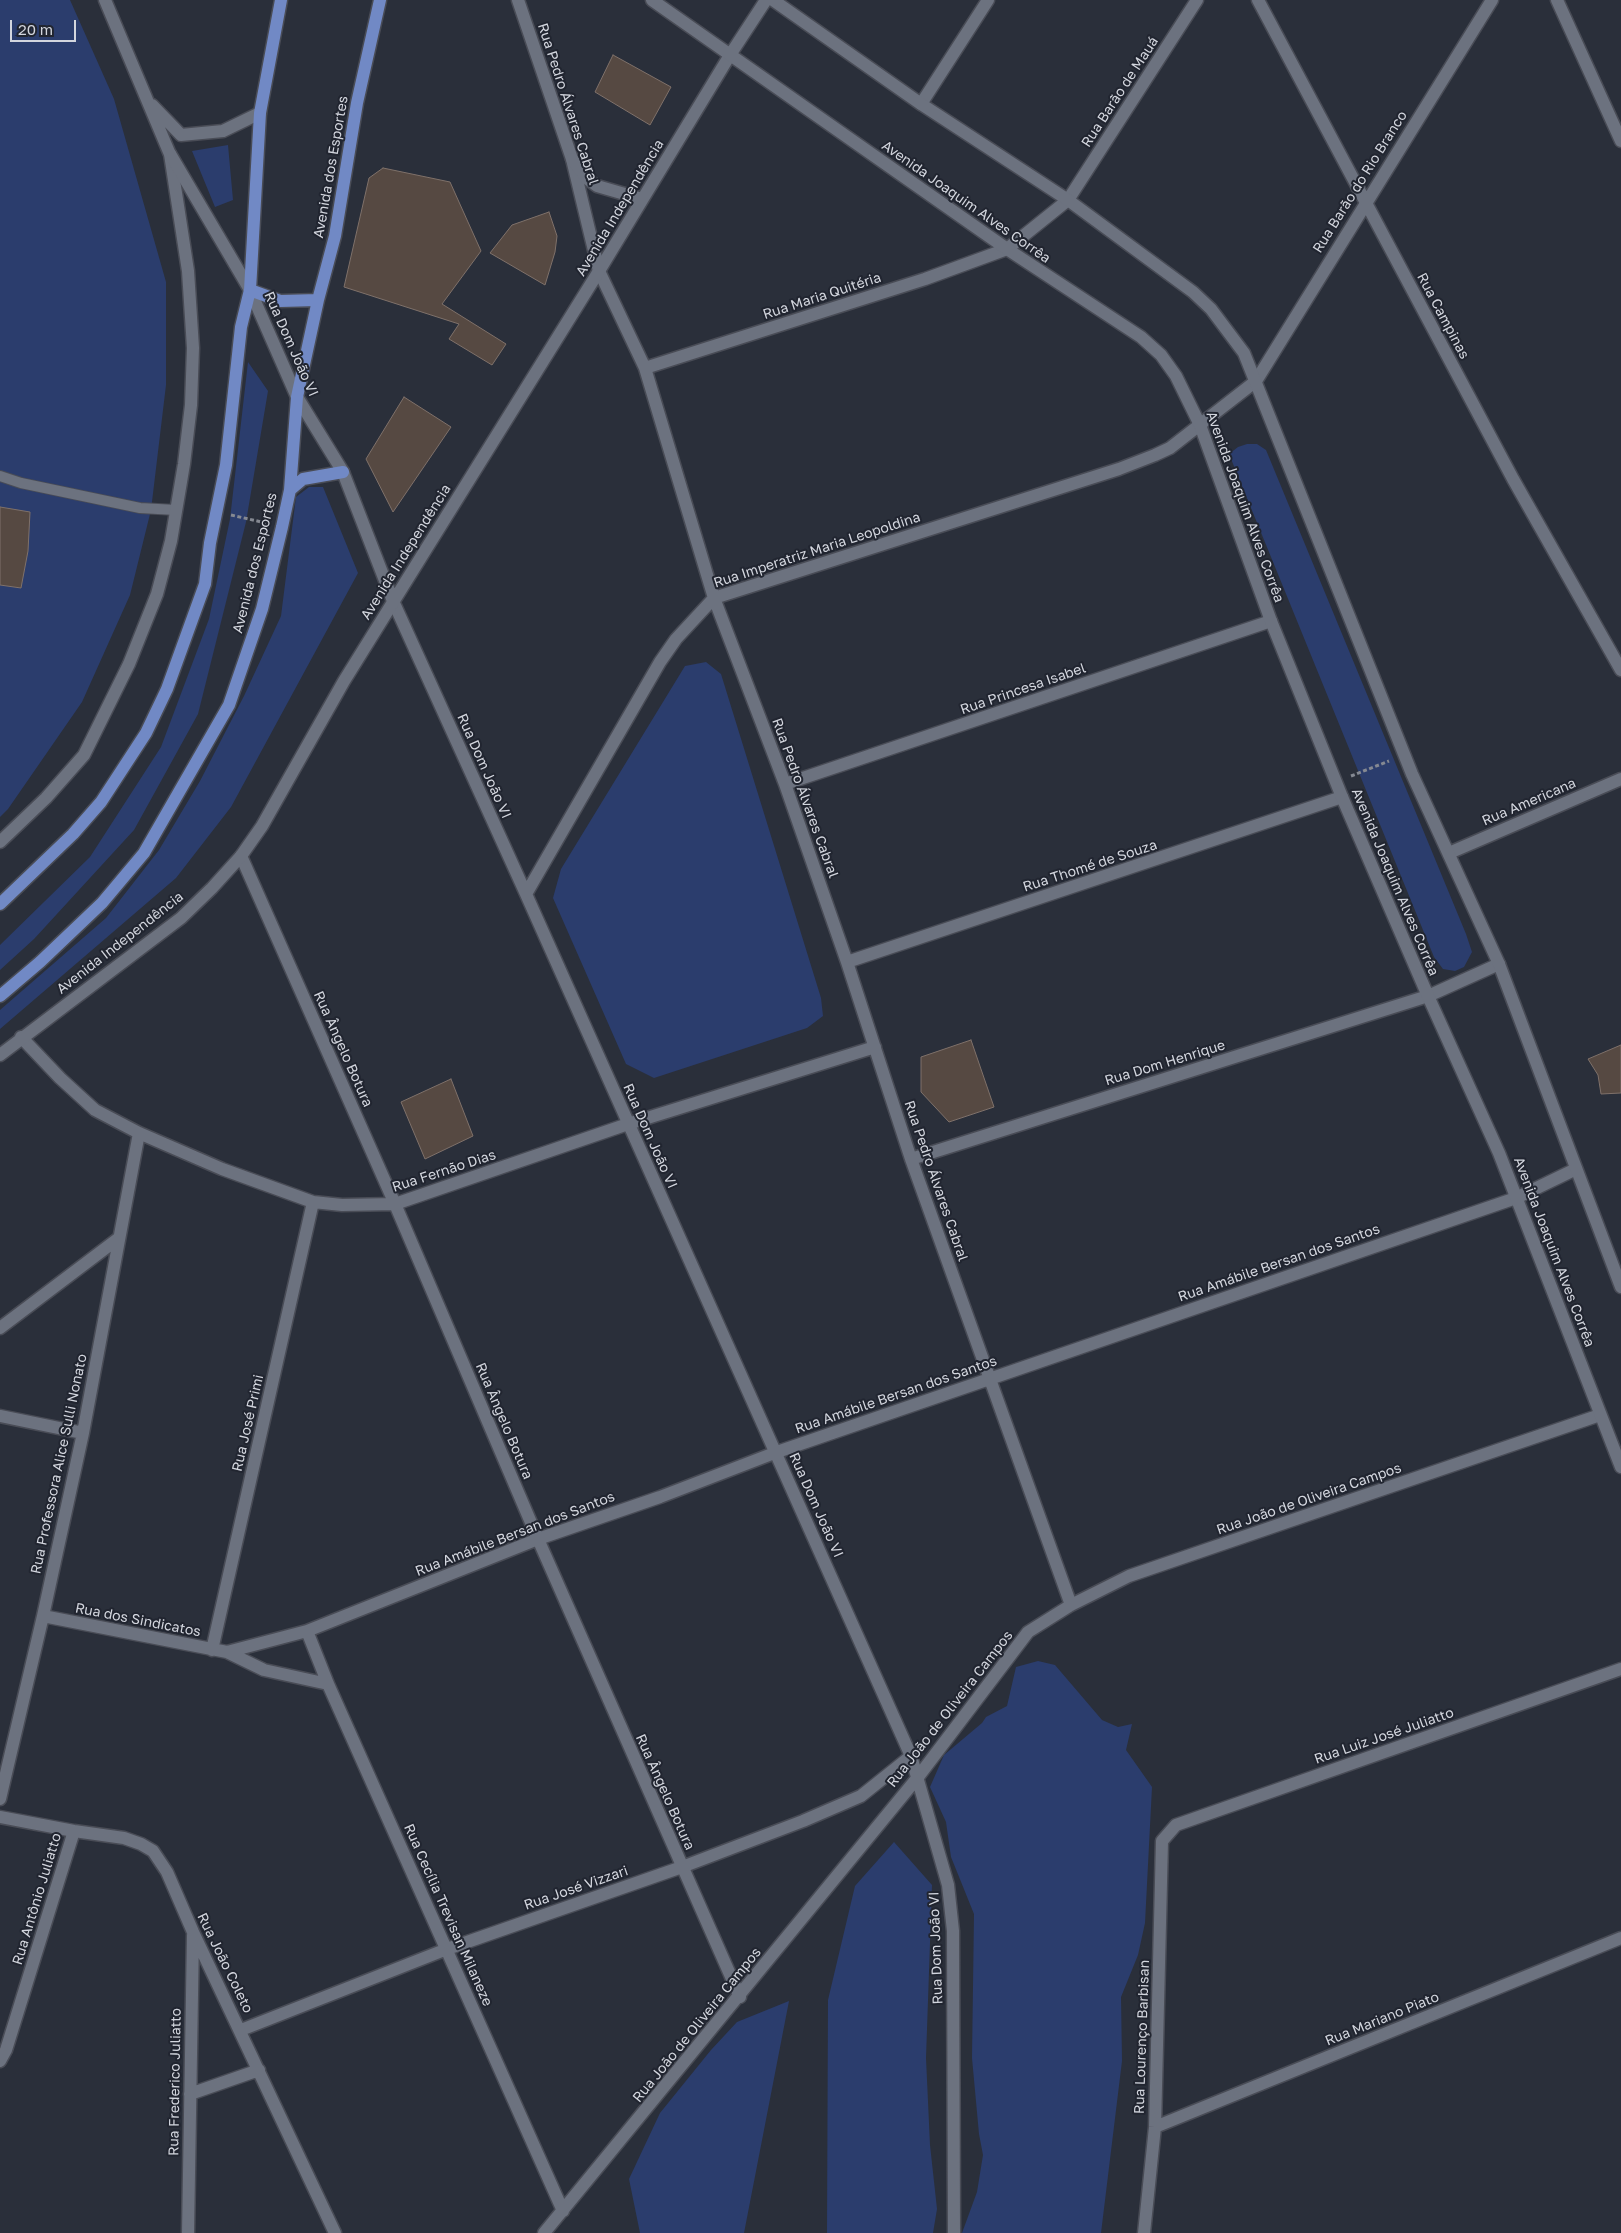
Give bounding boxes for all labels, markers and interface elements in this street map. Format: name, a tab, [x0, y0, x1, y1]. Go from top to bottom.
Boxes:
scale bar	[12, 10, 79, 42]
text: 20 m	[18, 20, 53, 38]
street label: Rua Pedro Álvares Cabral	[534, 21, 602, 187]
street label: Rua Barão de Mauá	[1078, 34, 1162, 150]
street label: Avenida dos Esportes	[310, 94, 352, 240]
street label: Rua Barão do Rio Branco	[1309, 108, 1411, 256]
street label: Avenida Independência	[573, 137, 667, 279]
street label: Avenida Joaquim Alves Corrêa	[878, 137, 1054, 267]
street label: Rua Maria Quitéria	[761, 269, 883, 323]
street label: Rua Campinas	[1413, 270, 1473, 362]
street label: Rua Dom João VI	[260, 289, 322, 399]
street label: Avenida Joaquim Alves Corrêa	[1203, 409, 1287, 605]
street label: Avenida Independência	[357, 481, 455, 623]
street label: Avenida dos Esportes	[229, 491, 281, 635]
street label: Rua Imperatriz Maria Leopoldina	[712, 509, 922, 591]
street label: Rua Princesa Isabel	[958, 660, 1088, 718]
street label: Rua Dom João VI	[453, 711, 515, 821]
street label: Rua Pedro Álvares Cabral	[768, 716, 842, 880]
street label: Rua Americana	[1480, 775, 1578, 829]
street label: Avenida Joaquim Alves Corrêa	[1348, 786, 1442, 978]
street label: Rua Thomé de Souza	[1021, 836, 1159, 896]
street label: Avenida Independência	[53, 888, 187, 998]
street label: Rua Ângelo Botura	[310, 988, 376, 1110]
street label: Rua Dom Henrique	[1103, 1037, 1227, 1089]
street label: Rua Dom João VI	[619, 1081, 681, 1191]
street label: Rua Pedro Álvares Cabral	[901, 1098, 971, 1264]
street label: Rua Fernão Dias	[390, 1146, 498, 1196]
street label: Avenida Joaquim Alves Corrêa	[1510, 1155, 1598, 1349]
street label: Rua Amábile Bersan dos Santos	[1176, 1221, 1382, 1305]
street label: Rua Professora Alice Sulli Nonato	[27, 1352, 91, 1576]
street label: Rua Amábile Bersan dos Santos	[793, 1353, 999, 1437]
street label: Rua Ângelo Botura	[472, 1360, 536, 1482]
street label: Rua José Primi	[229, 1373, 267, 1473]
street label: Rua Dom João VI	[785, 1450, 847, 1560]
street label: Rua João de Oliveira Campos	[1214, 1459, 1404, 1539]
street label: Rua Amábile Bersan dos Santos	[413, 1488, 617, 1580]
street label: Rua dos Sindicatos	[74, 1600, 202, 1640]
street label: Rua João de Oliveira Campos	[884, 1627, 1016, 1791]
street label: Rua Luiz José Juliatto	[1312, 1704, 1456, 1768]
street label: Rua Ângelo Botura	[632, 1731, 698, 1853]
street label: Rua Cecília Trevisan Milaneze	[400, 1821, 496, 2009]
street label: Rua Antônio Juliatto	[9, 1831, 65, 1967]
street label: Rua José Vizzari	[522, 1862, 630, 1914]
street label: Rua Dom João VI	[926, 1891, 946, 2005]
street label: Rua João Coleto	[193, 1910, 257, 2016]
street label: Rua João de Oliveira Campos	[629, 1944, 765, 2106]
street label: Rua Lourenço Barbisan	[1131, 1960, 1153, 2114]
street label: Rua Mariano Piato	[1323, 1988, 1441, 2050]
street label: Rua Frederico Juliatto	[165, 2008, 185, 2156]

